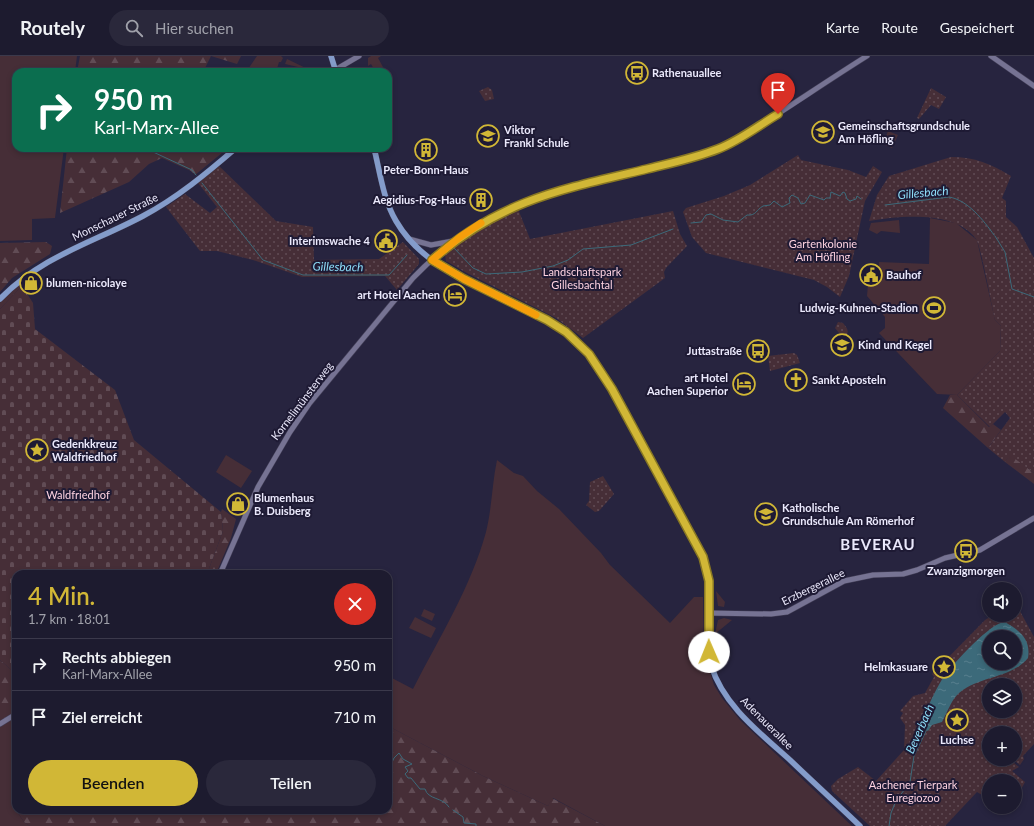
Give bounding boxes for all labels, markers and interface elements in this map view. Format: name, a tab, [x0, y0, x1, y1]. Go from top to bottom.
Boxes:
search box	[109, 10, 389, 46]
text: Routely	[20, 16, 85, 39]
icon: search	[123, 17, 145, 39]
text: Hier suchen	[155, 19, 234, 37]
text: Karte	[826, 19, 859, 36]
text: Route	[881, 19, 918, 36]
text: Gespeichert	[940, 19, 1014, 36]
bus stop icon: Rathenauallee	[624, 60, 650, 86]
place label: Rathenauallee	[652, 66, 722, 79]
pin	[761, 73, 795, 114]
icon: arrive	[767, 79, 789, 101]
text: 950 m	[94, 82, 173, 116]
icon: right	[28, 84, 80, 136]
text: Karl-Marx-Allee	[94, 116, 219, 138]
school or university icon: Gemeinschaftsgrundschule Am Höfling	[810, 119, 836, 145]
place label: Gemeinschaftsgrundschule Am Höfling	[837, 119, 970, 145]
school or university icon: Viktor Frankl Schule	[475, 123, 501, 149]
place label: Viktor Frankl Schule	[503, 123, 569, 149]
building icon: Peter-Bonn-Haus	[413, 137, 439, 163]
place label: Peter-Bonn-Haus	[383, 163, 469, 176]
water label: Gillesbach	[897, 183, 949, 202]
building icon: Aegidius-Fog-Haus	[468, 187, 494, 213]
street label: Monschauer Straße	[70, 190, 160, 243]
place label: Aegidius-Fog-Haus	[372, 193, 466, 206]
public building icon: Interimswache 4	[373, 228, 399, 254]
place label: Interimswache 4	[289, 234, 371, 247]
park label: Gartenkolonie Am Höfling	[789, 237, 857, 263]
water label: Gillesbach	[312, 259, 364, 274]
public building icon: Bauhof	[858, 262, 884, 288]
park label: Landschaftspark Gillesbachtal	[543, 265, 622, 291]
place label: Bauhof	[886, 268, 921, 281]
shop icon: blumen-nicolaye	[18, 270, 44, 296]
place label: blumen-nicolaye	[46, 276, 127, 289]
hotel icon: art Hotel Aachen	[442, 282, 468, 308]
place label: art Hotel Aachen	[357, 288, 440, 301]
sports icon: Ludwig-Kuhnen-Stadion	[921, 295, 947, 321]
place label: Ludwig-Kuhnen-Stadion	[799, 301, 918, 314]
school or university icon: Kind und Kegel	[829, 332, 855, 358]
bus stop icon: Juttastraße	[745, 338, 771, 364]
place label: Kind und Kegel	[858, 338, 932, 351]
place label: Juttastraße	[687, 344, 742, 357]
street label: Kornelimünsterweg	[268, 359, 335, 442]
church icon: Sankt Aposteln	[783, 367, 809, 393]
place label: art Hotel Aachen Superior	[646, 371, 729, 397]
hotel icon: art Hotel Aachen Superior	[731, 371, 757, 397]
place label: Sankt Aposteln	[812, 373, 886, 386]
place icon: Gedenkkreuz Waldfriedhof	[24, 437, 50, 463]
place label: Gedenkkreuz Waldfriedhof	[52, 437, 117, 463]
park label: Waldfriedhof	[46, 488, 110, 501]
shop icon: Blumenhaus B. Duisberg	[225, 491, 251, 517]
place label: Blumenhaus B. Duisberg	[254, 491, 314, 517]
school or university icon: Katholische Grundschule Am Römerhof	[753, 501, 779, 527]
place label: Katholische Grundschule Am Römerhof	[782, 501, 914, 527]
district label: BEVERAU	[840, 535, 916, 553]
bus stop icon: Zwanzigmorgen	[953, 538, 979, 564]
place label: Zwanzigmorgen	[927, 564, 1005, 577]
street label: Erzbergerallee	[779, 566, 847, 607]
text: 4 Min.	[28, 581, 95, 610]
map controls	[982, 582, 1022, 814]
button: sound	[982, 582, 1022, 622]
button: close	[334, 583, 376, 625]
text: 1.7 km · 18:01	[28, 611, 110, 627]
button: search	[982, 630, 1022, 670]
position arrow	[688, 631, 730, 673]
text: Rechts abbiegen	[62, 648, 171, 666]
icon: right	[28, 654, 50, 676]
place icon: Helmkasuare	[931, 654, 957, 680]
text: 950 m	[334, 656, 376, 674]
place label: Helmkasuare	[864, 660, 928, 673]
text: Karl-Marx-Allee	[62, 666, 152, 682]
button: layers	[982, 678, 1022, 718]
street label: Adenauerallee	[738, 694, 796, 752]
water label: Beverbach	[902, 702, 937, 756]
icon: arrive	[28, 706, 50, 728]
place icon: Luchse	[944, 707, 970, 733]
text: Ziel erreicht	[62, 708, 142, 726]
text: 710 m	[334, 708, 376, 726]
button: +	[982, 726, 1022, 766]
place label: Luchse	[940, 733, 974, 746]
button: Beenden	[28, 760, 198, 806]
button: Teilen	[206, 760, 376, 806]
button: −	[982, 774, 1022, 814]
park label: Aachener Tierpark Euregiozoo	[869, 778, 958, 804]

